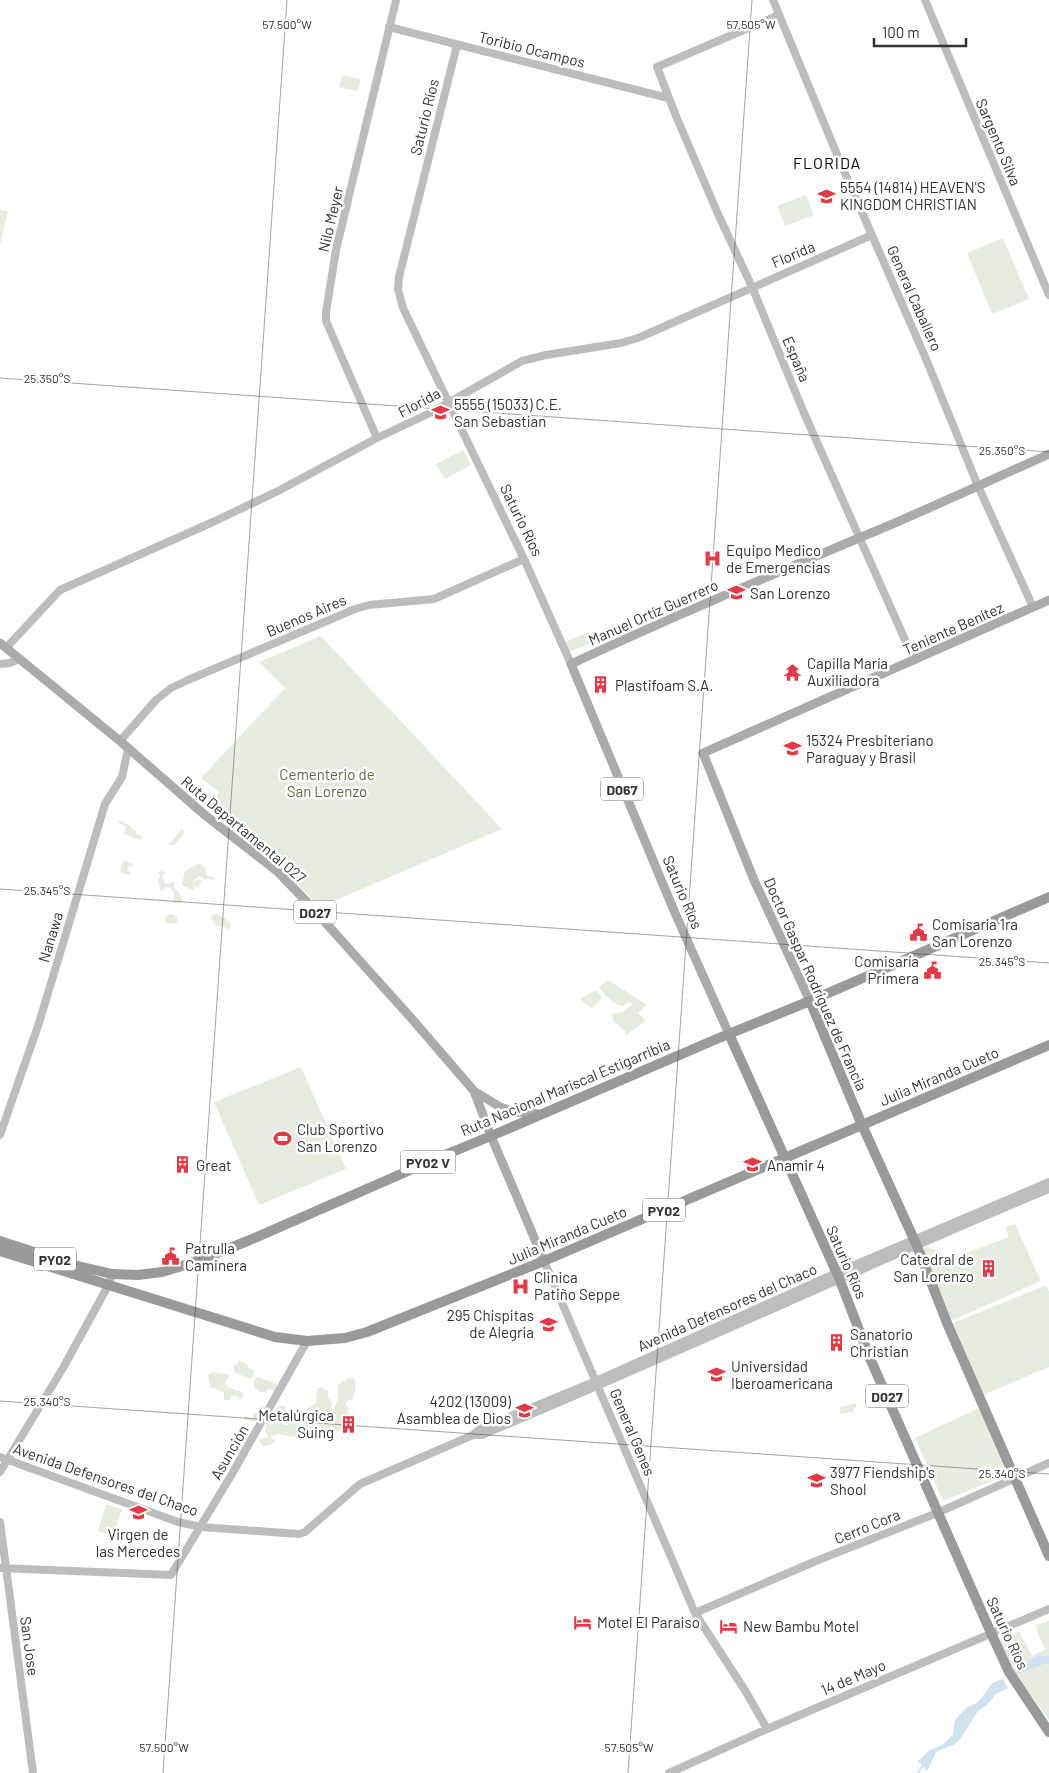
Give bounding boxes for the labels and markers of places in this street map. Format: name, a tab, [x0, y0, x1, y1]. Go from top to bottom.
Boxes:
place label: 5554 (14814) HEAVEN'S KINGDOM CHRISTIAN	[840, 178, 986, 213]
school or university icon: 5554 (14814) HEAVEN'S KINGDOM CHRISTIAN	[816, 186, 836, 206]
place label: 5555 (15033) C.E. San Sebastian	[454, 395, 562, 430]
school or university icon: 5555 (15033) C.E. San Sebastian	[430, 403, 450, 423]
place label: Equipo Medico de Emergencias	[726, 541, 830, 576]
hospital icon: Equipo Medico de Emergencias	[702, 549, 722, 569]
school or university icon: San Lorenzo	[726, 583, 746, 603]
place label: San Lorenzo	[750, 584, 831, 602]
place label: Capilla María Auxiliadora	[807, 654, 888, 689]
temple icon: Capilla María Auxiliadora	[783, 662, 803, 682]
building icon: Plastifoam S.A.	[591, 675, 611, 695]
place label: Plastifoam S.A.	[615, 676, 713, 694]
place label: 15324 Presbiteriano Paraguay y Brasil	[806, 731, 934, 766]
school or university icon: 15324 Presbiteriano Paraguay y Brasil	[782, 739, 802, 759]
place label: Comisaría 1ra San Lorenzo	[932, 915, 1018, 950]
public building icon: Comisaría 1ra San Lorenzo	[908, 923, 928, 943]
place label: Comisaría Primera	[854, 952, 919, 987]
public building icon: Comisaría Primera	[923, 960, 943, 980]
place label: Club Sportivo San Lorenzo	[297, 1120, 384, 1155]
sports icon: Club Sportivo San Lorenzo	[273, 1128, 293, 1148]
building icon: Great	[172, 1155, 192, 1175]
school or university icon: Anamir 4	[743, 1155, 763, 1175]
place label: Great	[196, 1156, 232, 1174]
place label: Anamir 4	[767, 1156, 825, 1174]
place label: Patrulla Caminera	[185, 1239, 247, 1274]
public building icon: Patrulla Caminera	[161, 1247, 181, 1267]
place label: Catedral de San Lorenzo	[894, 1250, 974, 1285]
building icon: Catedral de San Lorenzo	[978, 1258, 998, 1278]
place label: Clinica Patiño Seppe	[534, 1268, 620, 1303]
hospital icon: Clinica Patiño Seppe	[510, 1276, 530, 1296]
place label: 295 Chispitas de Alegria	[447, 1306, 534, 1341]
school or university icon: 295 Chispitas de Alegria	[538, 1314, 558, 1334]
place label: Sanatorio Christian	[850, 1325, 913, 1360]
building icon: Sanatorio Christian	[826, 1333, 846, 1353]
place label: Universidad Iberoamericana	[731, 1357, 833, 1392]
school or university icon: Universidad Iberoamericana	[707, 1365, 727, 1385]
place label: 4202 (13009) Asamblea de Dios	[397, 1392, 511, 1427]
school or university icon: 4202 (13009) Asamblea de Dios	[515, 1400, 535, 1420]
place label: Metalúrgica Suing	[258, 1406, 334, 1441]
building icon: Metalúrgica Suing	[338, 1414, 358, 1434]
place label: 3977 Fiendship's Shool	[830, 1463, 935, 1498]
school or university icon: 3977 Fiendship's Shool	[806, 1471, 826, 1491]
school or university icon: Virgen de las Mercedes	[128, 1503, 148, 1523]
place label: Virgen de las Mercedes	[96, 1525, 180, 1560]
hotel icon: Motel El Paraiso	[573, 1612, 593, 1632]
place label: Motel El Paraiso	[597, 1613, 700, 1631]
hotel icon: New Bambu Motel	[719, 1616, 739, 1636]
place label: New Bambu Motel	[743, 1617, 859, 1635]

